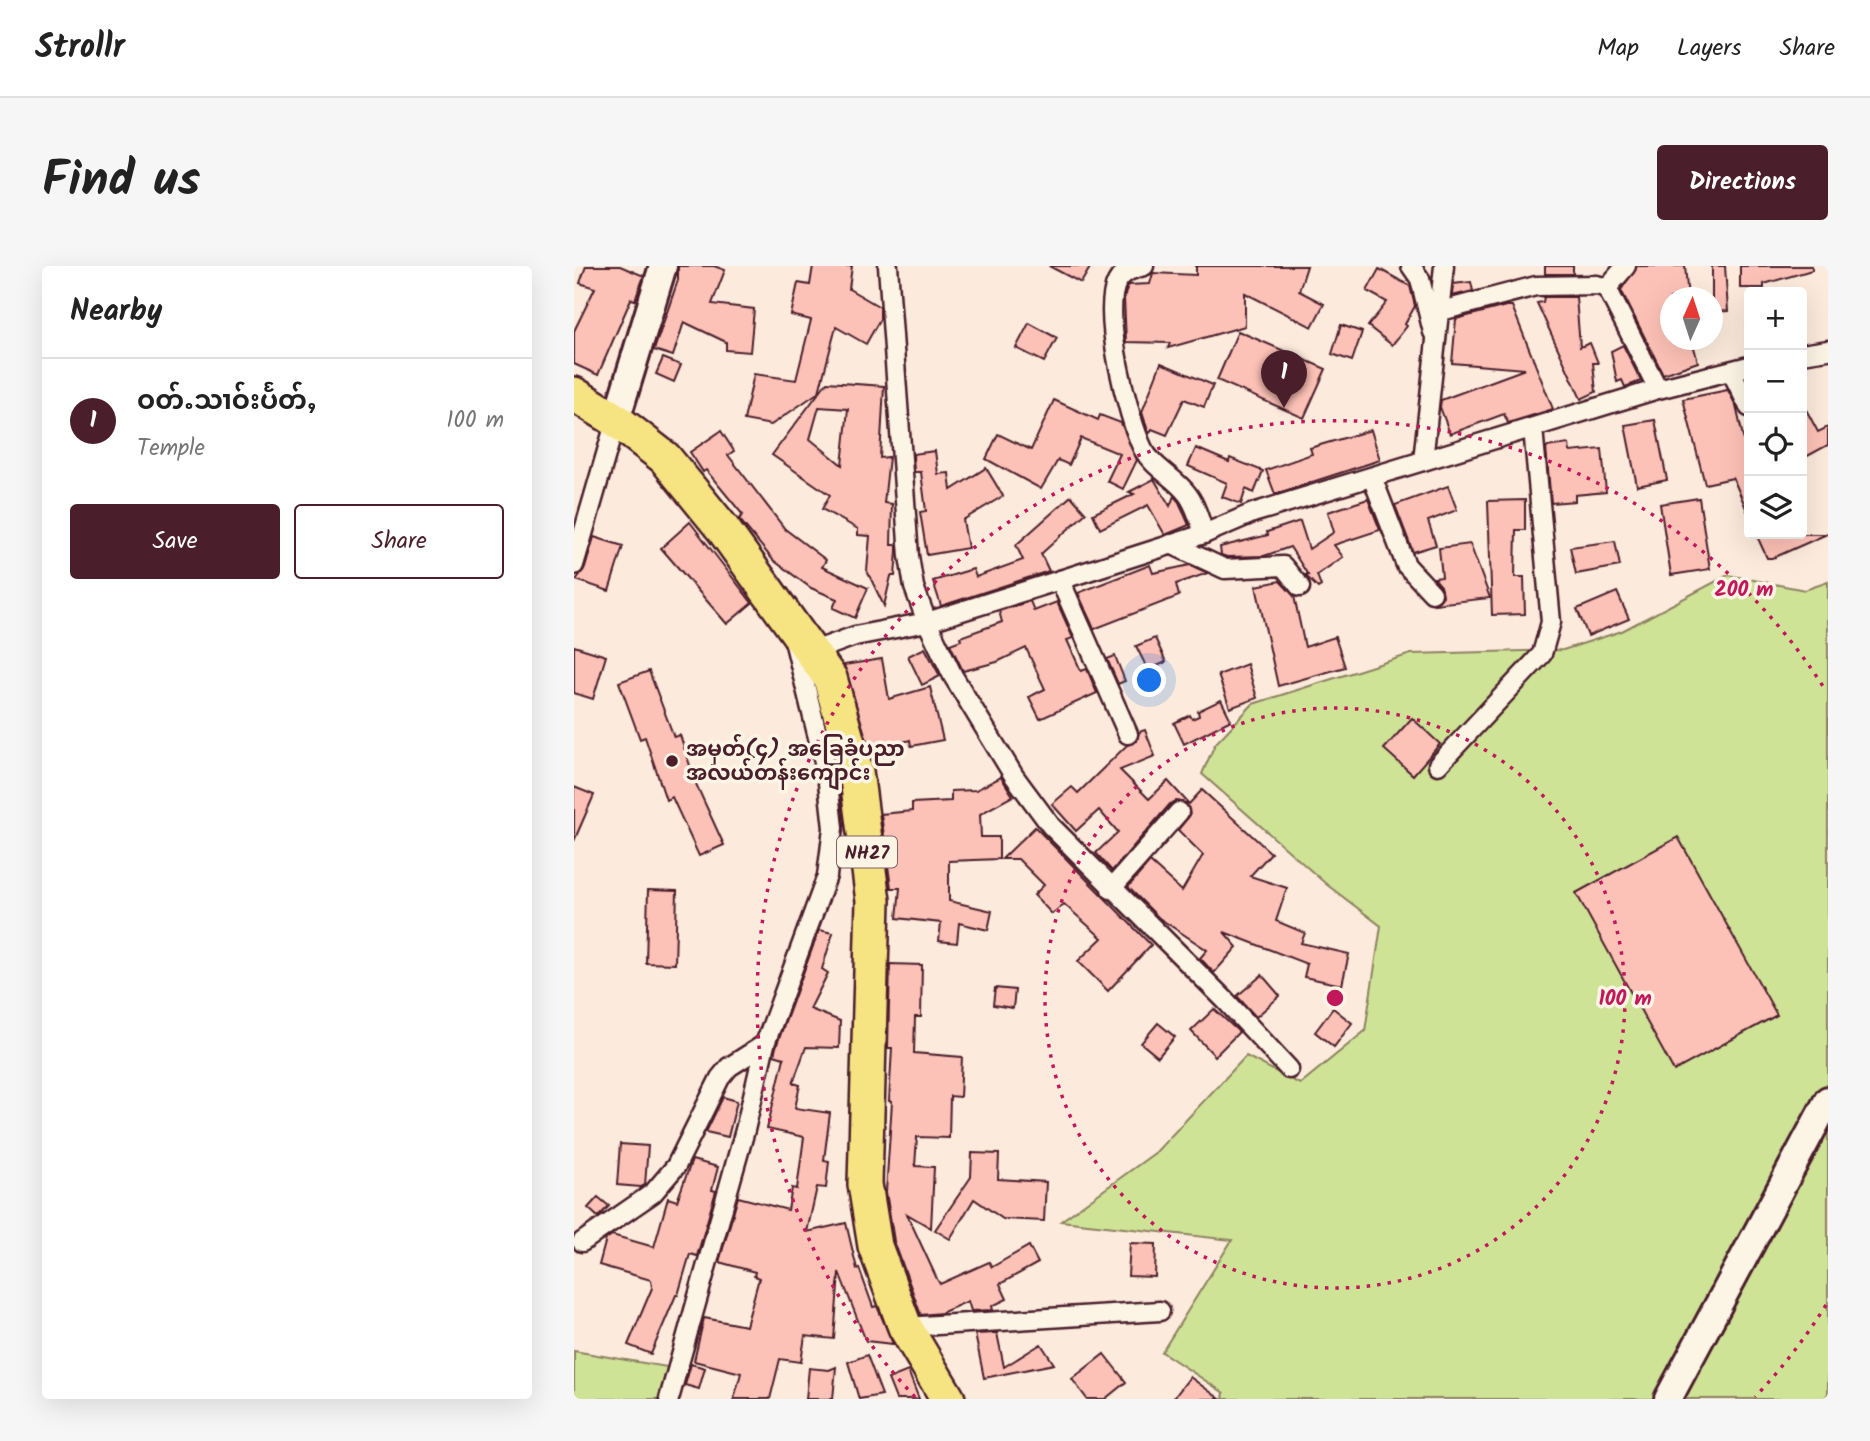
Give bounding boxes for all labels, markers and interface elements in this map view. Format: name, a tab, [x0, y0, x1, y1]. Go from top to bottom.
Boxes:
text: Strollr	[35, 22, 125, 75]
text: Map	[1597, 29, 1639, 68]
text: Layers	[1677, 29, 1741, 68]
text: Share	[1779, 29, 1835, 68]
text: Find us	[42, 143, 200, 221]
button: Directions	[1657, 145, 1828, 220]
north arrow	[1660, 287, 1723, 350]
map controls	[1744, 287, 1807, 539]
button: +	[1744, 287, 1807, 350]
text: Nearby	[70, 288, 162, 336]
pin: 1	[1261, 350, 1307, 408]
button: −	[1744, 350, 1807, 413]
text: ဝတ်ႉသၢဝ်းပႅတ်ႇ	[137, 381, 317, 423]
text: 1	[90, 403, 96, 439]
text: 100 m	[446, 403, 504, 439]
button: locate	[1744, 413, 1807, 476]
text: Temple	[137, 431, 205, 467]
button: layers	[1744, 476, 1807, 539]
button: Save	[70, 504, 280, 579]
button: Share	[294, 504, 504, 579]
text: 200 m	[1714, 574, 1774, 607]
your location	[1132, 663, 1166, 697]
place label: အမှတ်(၄) အခြေခံပညာ အလယ်တန်းကျောင်း	[686, 733, 905, 791]
marker: အမှတ်(၄) အခြေခံပညာ အလယ်တန်းကျောင်း	[664, 753, 680, 769]
road number: NH27	[837, 836, 897, 867]
text: 100 m	[1598, 983, 1652, 1016]
centre of rings	[1323, 986, 1347, 1010]

